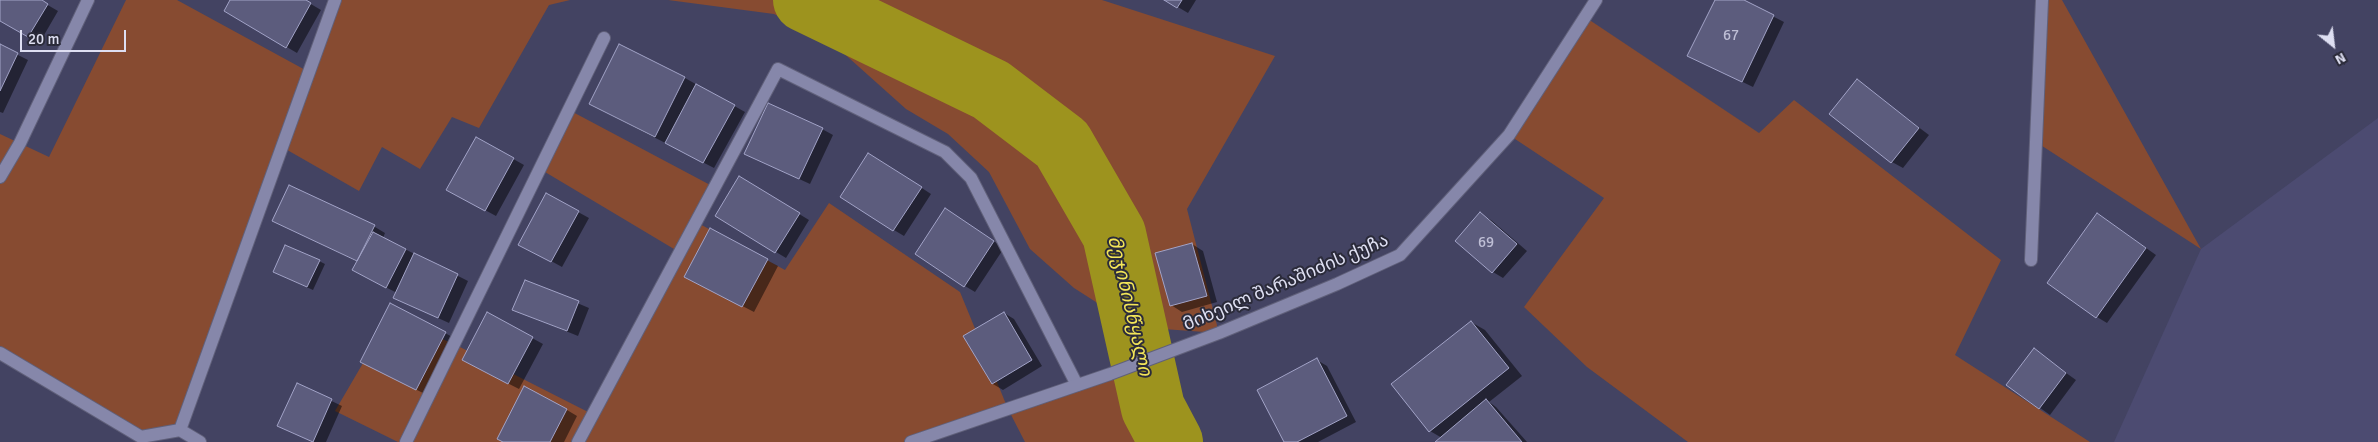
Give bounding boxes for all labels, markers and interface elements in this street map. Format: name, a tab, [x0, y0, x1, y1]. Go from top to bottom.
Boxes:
scale bar	[22, 20, 129, 52]
north arrow	[2308, 20, 2358, 70]
house number: 67	[1723, 27, 1739, 45]
text: 20 m	[28, 30, 59, 48]
text: N	[2332, 49, 2349, 68]
street label: მიხეილ შარაშიძის ქუჩა	[1180, 230, 1392, 336]
water label: მეჯინისწყალი	[1102, 234, 1156, 378]
house number: 69	[1478, 234, 1494, 252]

